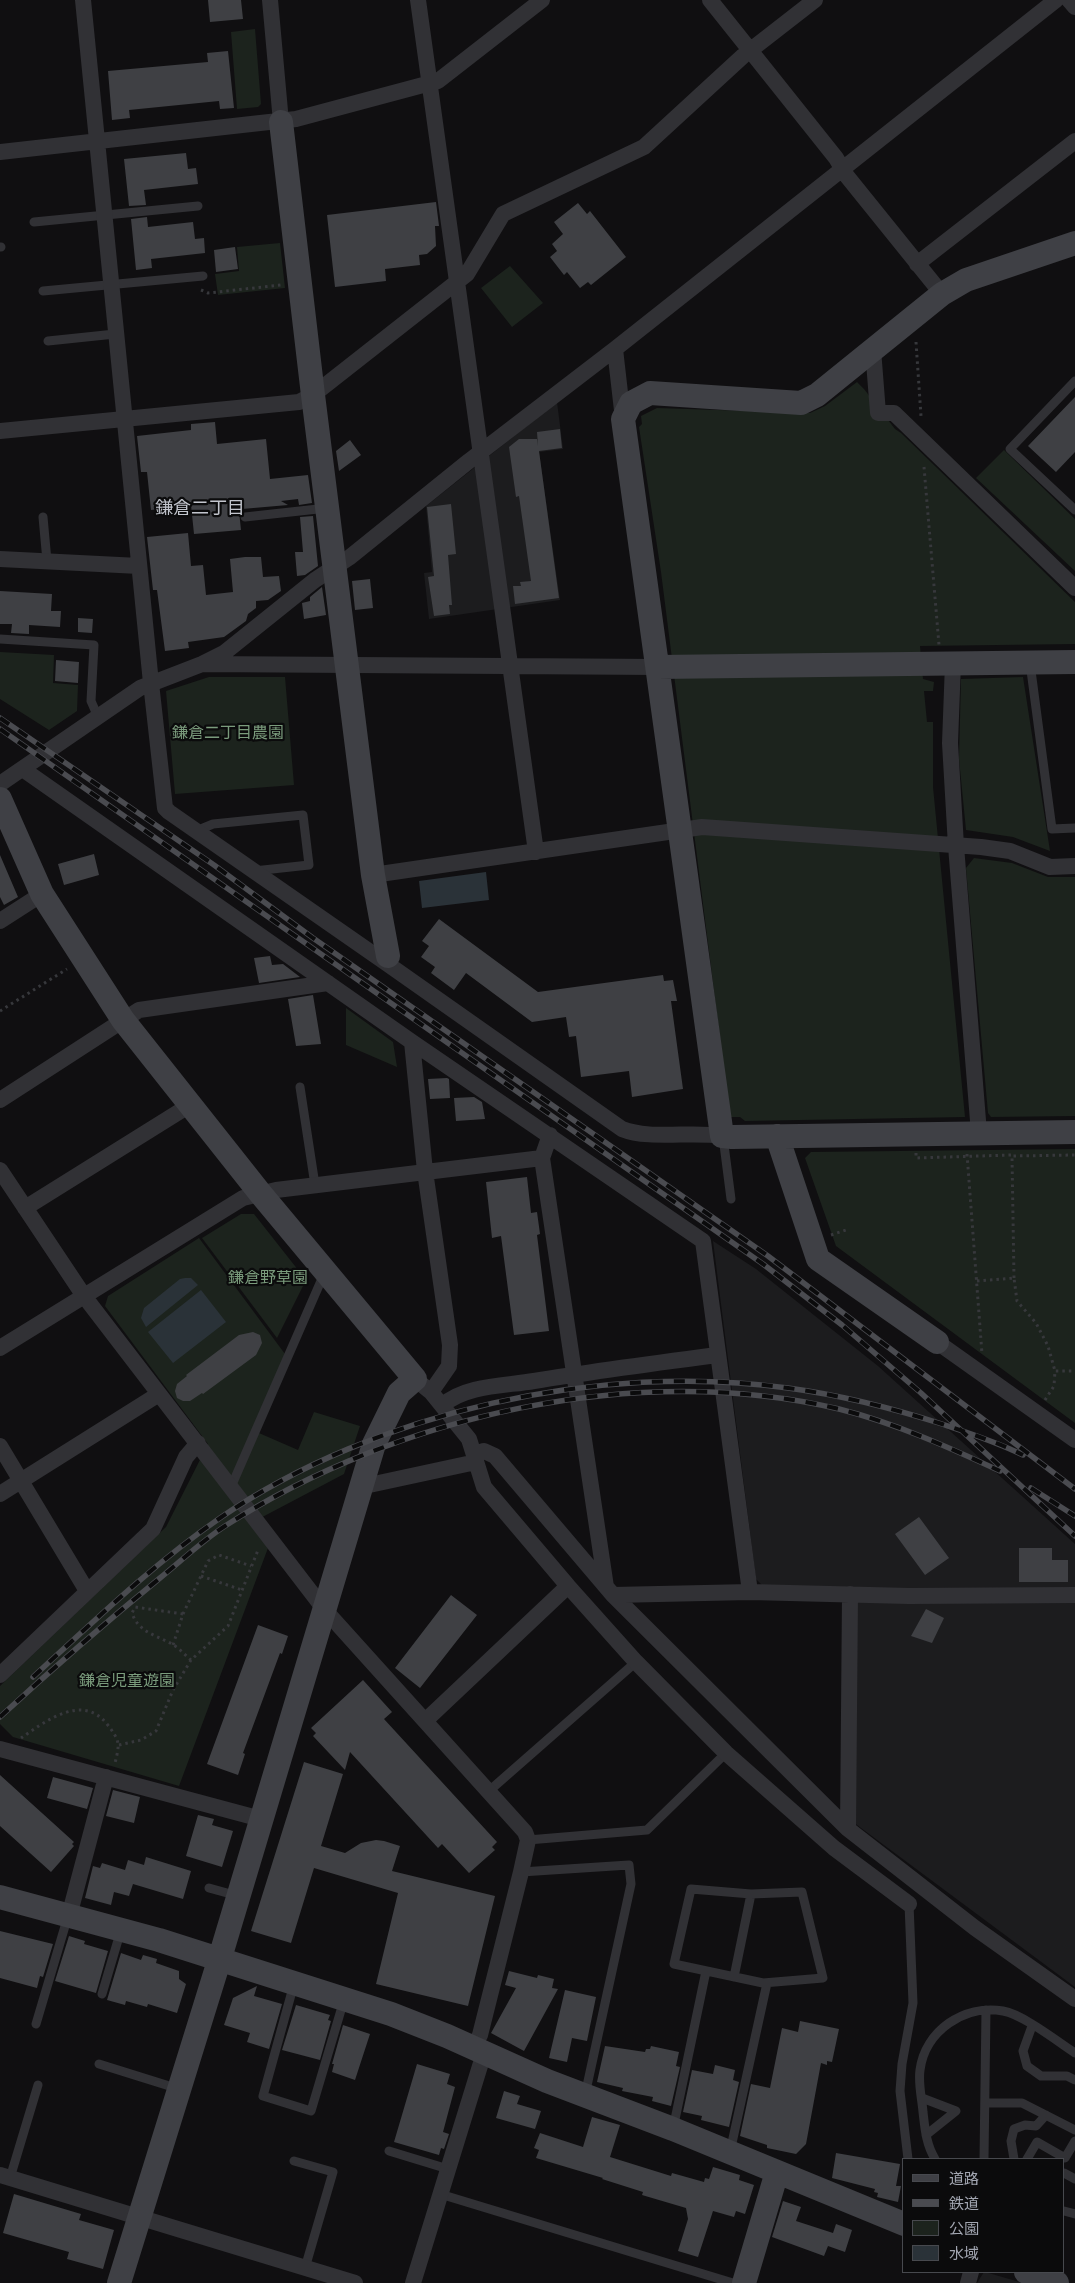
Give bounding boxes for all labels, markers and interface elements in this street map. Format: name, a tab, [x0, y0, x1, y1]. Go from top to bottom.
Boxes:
district label: 鎌倉二丁目	[155, 498, 245, 520]
park label: 鎌倉二丁目農園	[172, 723, 284, 743]
park label: 鎌倉野草園	[228, 1268, 308, 1288]
park label: 鎌倉児童遊園	[79, 1671, 175, 1691]
legend	[902, 2158, 1065, 2273]
text: 道路	[949, 2169, 979, 2188]
text: 鉄道	[949, 2194, 979, 2213]
text: 公園	[949, 2219, 979, 2238]
text: 水域	[949, 2244, 979, 2263]

